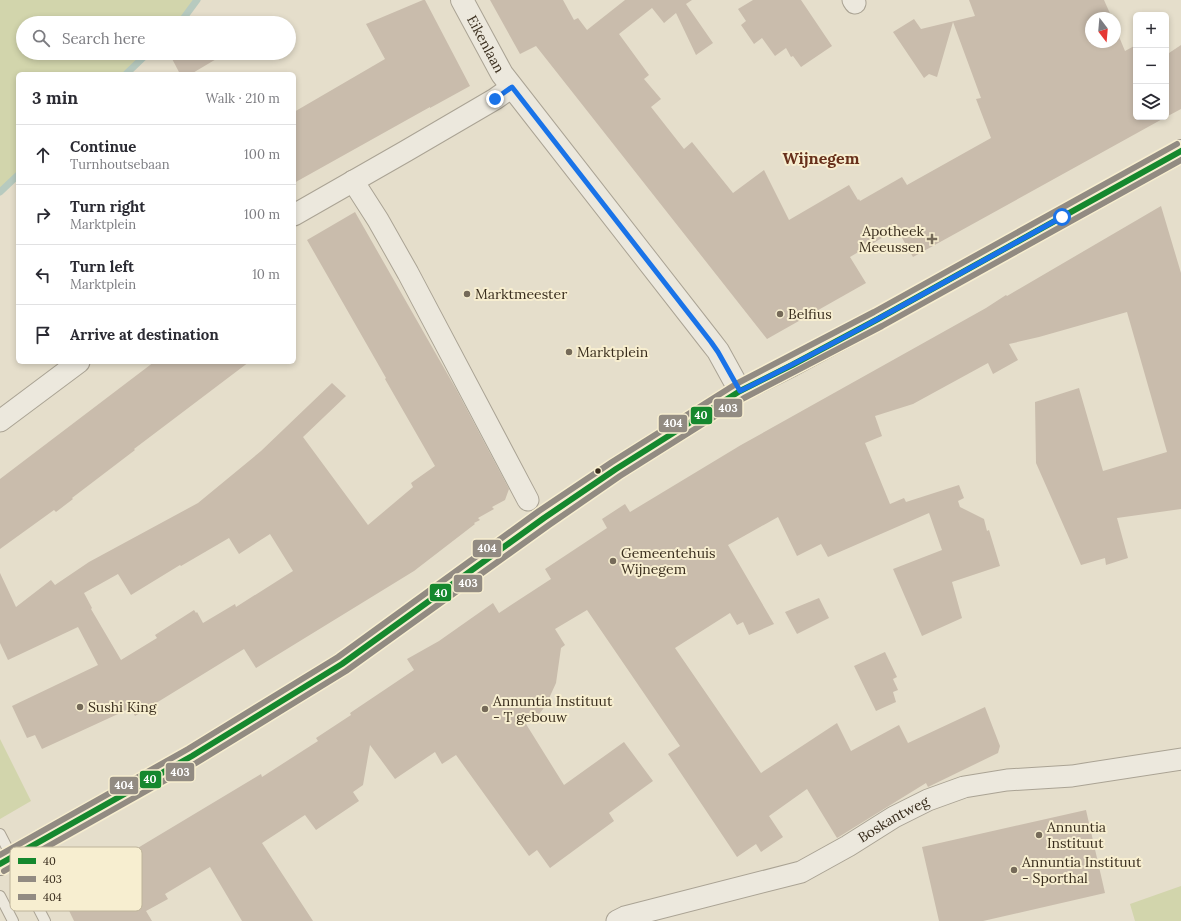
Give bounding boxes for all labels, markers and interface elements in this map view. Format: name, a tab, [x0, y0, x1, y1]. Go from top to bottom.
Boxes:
street label: Eikenlaan	[463, 12, 509, 76]
north arrow	[1085, 12, 1121, 48]
map controls	[1133, 12, 1169, 120]
button: +	[1133, 12, 1169, 48]
search box	[16, 16, 296, 60]
icon: search	[30, 27, 52, 49]
text: Search here	[62, 29, 145, 48]
button: −	[1133, 48, 1169, 84]
button: layers	[1133, 84, 1169, 120]
text: 3 min	[32, 87, 78, 109]
text: Walk · 210 m	[205, 90, 280, 107]
route end	[486, 90, 504, 108]
text: Continue	[70, 137, 136, 156]
icon: ahead	[32, 144, 54, 166]
text: 100 m	[244, 146, 280, 163]
district label: Wijnegem	[783, 148, 860, 168]
text: Turnhoutsebaan	[70, 156, 170, 173]
text: Turn right	[70, 197, 146, 216]
icon: right	[32, 204, 54, 226]
text: 100 m	[244, 206, 280, 223]
route start	[1053, 208, 1071, 226]
text: Marktplein	[70, 216, 136, 233]
place label: Apotheek Meeussen	[859, 222, 924, 256]
marker: Apotheek Meeussen	[927, 234, 937, 244]
text: Turn left	[70, 257, 134, 276]
icon: left	[32, 264, 54, 286]
text: 10 m	[252, 266, 280, 283]
text: Marktplein	[70, 276, 136, 293]
place label: Marktmeester	[475, 285, 567, 303]
marker: Marktmeester	[462, 289, 472, 299]
place label: Belfius	[788, 305, 832, 323]
marker: Belfius	[775, 309, 785, 319]
icon: arrive	[32, 324, 54, 346]
text: Arrive at destination	[70, 325, 219, 344]
place label: Marktplein	[577, 343, 649, 361]
marker: Marktplein	[564, 347, 574, 357]
line badge: 403	[713, 398, 743, 418]
text: 403	[718, 401, 738, 415]
line badge: 40	[690, 406, 713, 425]
text: 40	[694, 408, 708, 422]
line badge: 404	[658, 414, 688, 433]
text: 404	[663, 416, 683, 430]
unlabelled marker	[593, 466, 603, 476]
line badge: 404	[472, 539, 502, 558]
text: 404	[477, 541, 497, 555]
place label: Gemeentehuis Wijnegem	[621, 544, 715, 578]
marker: Gemeentehuis Wijnegem	[608, 556, 618, 566]
line badge: 403	[453, 574, 483, 593]
text: 403	[458, 576, 478, 590]
line badge: 40	[429, 583, 452, 602]
text: 40	[434, 586, 448, 600]
place label: Annuntia Instituut - T gebouw	[492, 692, 613, 726]
place label: Sushi King	[88, 698, 157, 716]
marker: Sushi King	[75, 702, 85, 712]
marker: Annuntia Instituut - T gebouw	[480, 704, 490, 714]
line badge: 403	[165, 762, 195, 782]
text: 403	[170, 765, 190, 779]
line badge: 40	[139, 770, 162, 789]
text: 40	[143, 772, 157, 786]
line badge: 404	[109, 776, 139, 795]
text: 404	[114, 778, 134, 792]
street label: Boskantweg	[855, 792, 932, 846]
place label: Annuntia Instituut	[1046, 818, 1106, 852]
marker: Annuntia Instituut	[1034, 830, 1044, 840]
legend	[10, 847, 142, 911]
place label: Annuntia Instituut - Sporthal	[1021, 853, 1142, 887]
text: 40	[43, 854, 56, 868]
marker: Annuntia Instituut - Sporthal	[1009, 865, 1019, 875]
text: 403	[43, 872, 62, 886]
text: 404	[43, 890, 62, 904]

